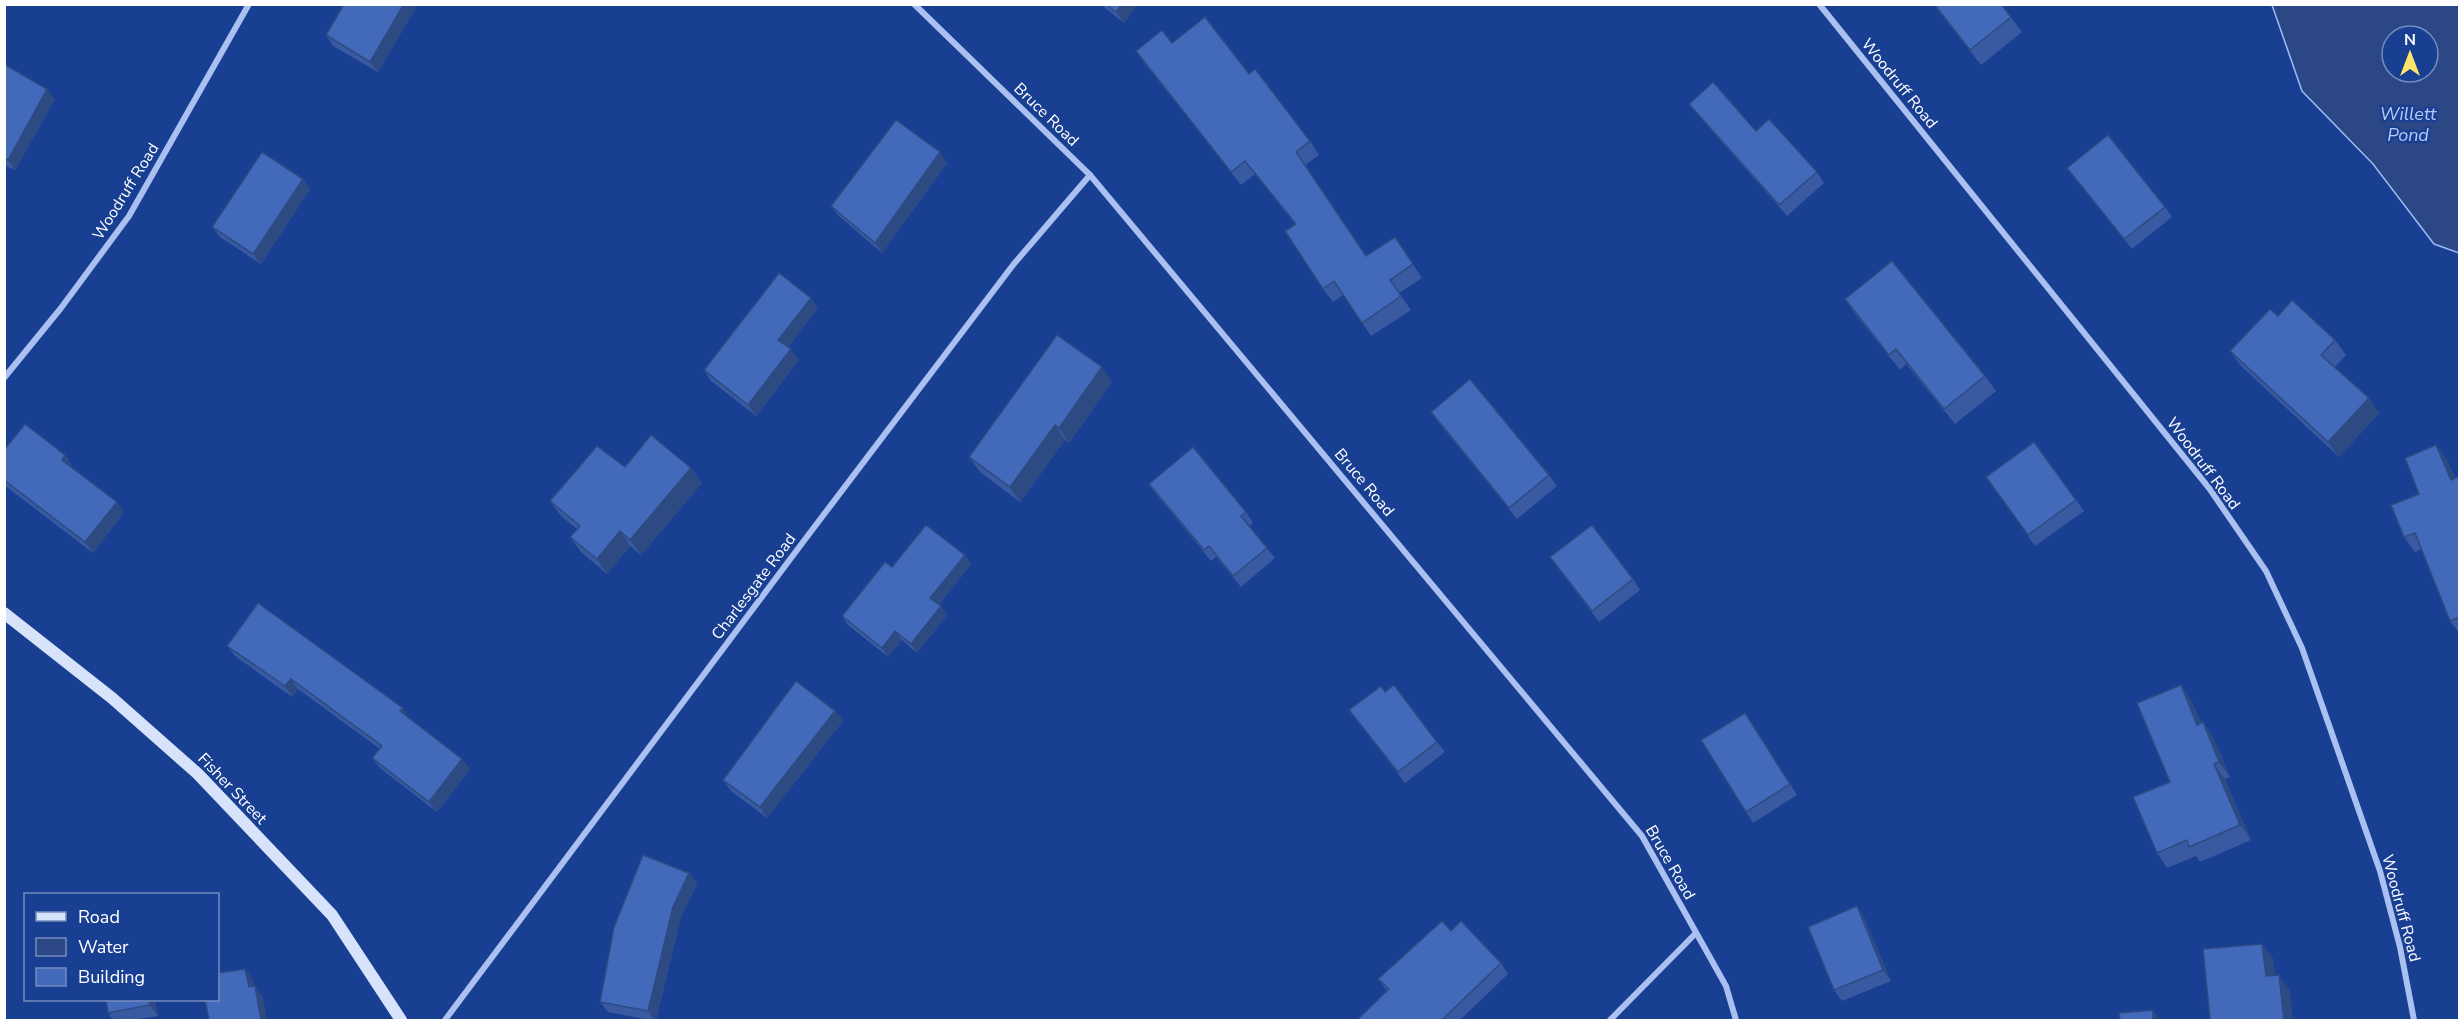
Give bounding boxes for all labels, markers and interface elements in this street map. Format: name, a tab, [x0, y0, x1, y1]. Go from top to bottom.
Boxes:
north arrow	[2380, 24, 2440, 84]
text: N	[2404, 29, 2416, 51]
street label: Woodruff Road	[1856, 34, 1942, 133]
street label: Bruce Road	[1009, 78, 1084, 151]
water label: Willett Pond	[2380, 102, 2437, 147]
street label: Woodruff Road	[87, 139, 164, 244]
street label: Woodruff Road	[2161, 413, 2245, 514]
street label: Bruce Road	[1329, 444, 1399, 521]
street label: Charlesgate Road	[706, 529, 801, 644]
street label: Fisher Street	[193, 748, 272, 829]
street label: Bruce Road	[1640, 821, 1700, 904]
street label: Woodruff Road	[2376, 852, 2426, 964]
legend	[24, 893, 219, 1001]
text: Road	[78, 905, 120, 929]
text: Water	[78, 935, 129, 959]
text: Building	[78, 965, 145, 989]

